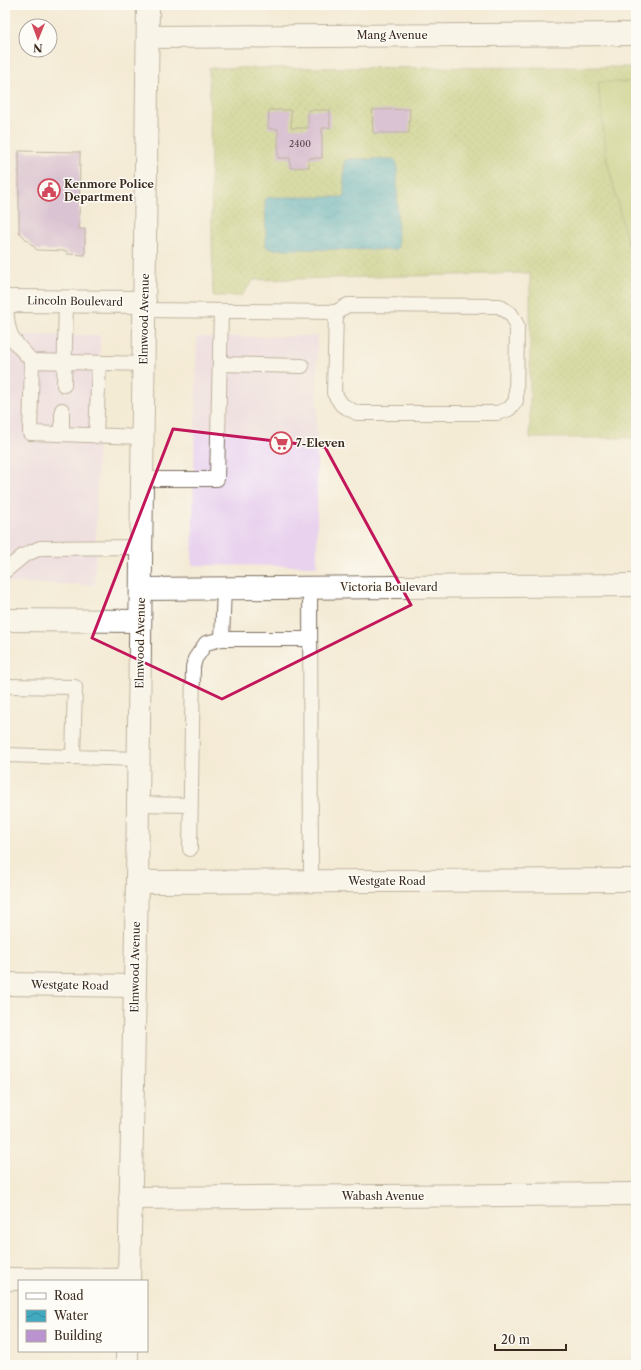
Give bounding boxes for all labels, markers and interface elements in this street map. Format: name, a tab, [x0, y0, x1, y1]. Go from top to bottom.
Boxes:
north arrow	[18, 18, 58, 58]
street label: Mang Avenue	[356, 28, 428, 42]
text: N	[32, 41, 43, 55]
house number: 2400	[289, 138, 311, 149]
public building icon: Kenmore Police Department	[36, 177, 62, 203]
place label: Kenmore Police Department	[64, 177, 154, 204]
street label: Elmwood Avenue	[136, 273, 152, 365]
street label: Lincoln Boulevard	[27, 293, 123, 309]
supermarket icon: 7-Eleven	[268, 430, 294, 456]
place label: 7-Eleven	[296, 436, 345, 450]
street label: Victoria Boulevard	[339, 580, 438, 594]
street label: Elmwood Avenue	[132, 597, 148, 689]
street label: Westgate Road	[347, 874, 426, 888]
street label: Elmwood Avenue	[127, 921, 143, 1013]
street label: Westgate Road	[30, 977, 109, 993]
street label: Wabash Avenue	[341, 1189, 424, 1203]
legend	[18, 1280, 148, 1352]
text: Road	[54, 1288, 84, 1303]
text: Water	[53, 1308, 88, 1323]
scale bar	[495, 1326, 566, 1352]
text: Building	[54, 1328, 102, 1343]
text: 20 m	[501, 1332, 530, 1347]

